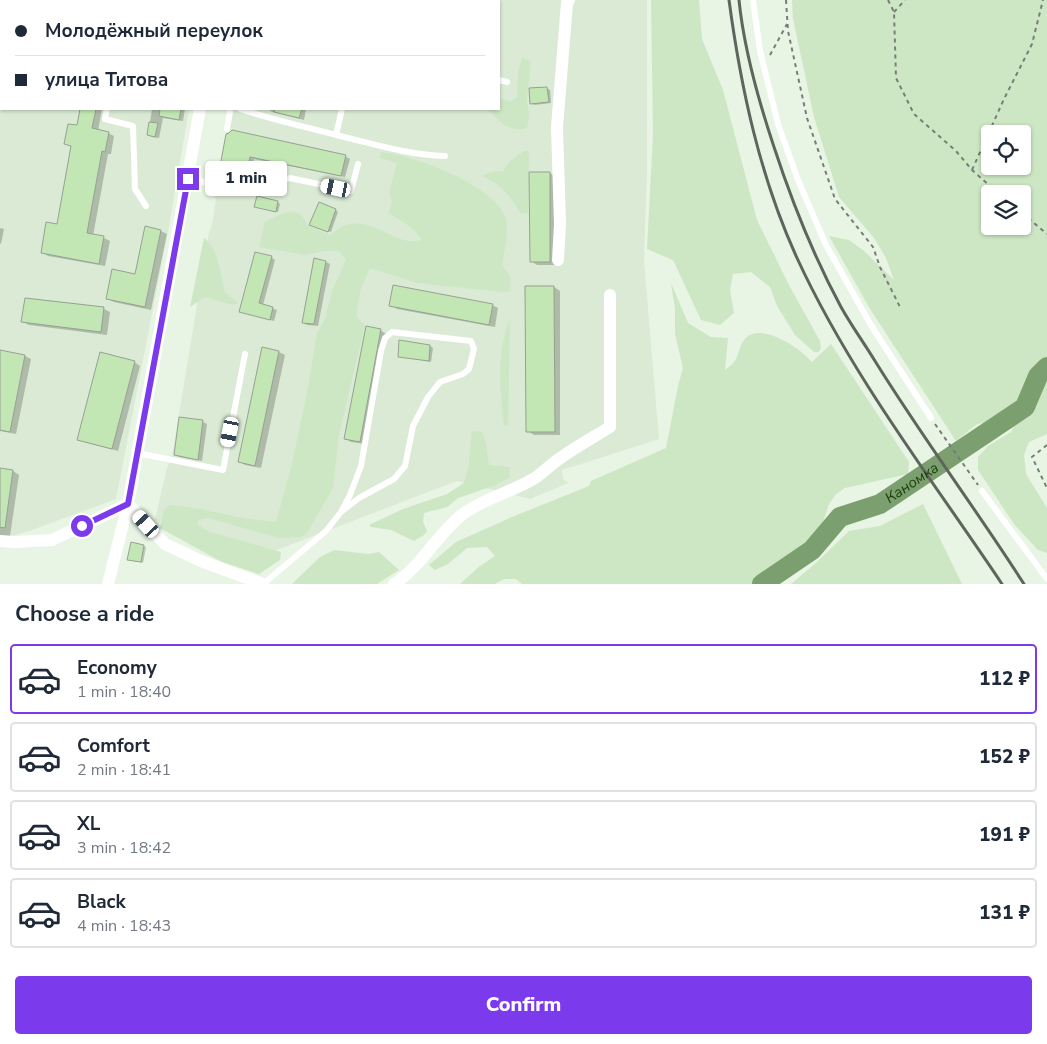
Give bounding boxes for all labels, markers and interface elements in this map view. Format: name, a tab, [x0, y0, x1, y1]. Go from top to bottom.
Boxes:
text: Молодёжный переулок	[45, 18, 263, 44]
text: улица Титова	[45, 67, 168, 93]
map controls	[981, 125, 1031, 235]
button: locate	[981, 125, 1031, 175]
callout: 1 min	[206, 162, 288, 196]
text: 1 min	[225, 167, 267, 189]
route end	[177, 168, 199, 190]
car	[319, 178, 352, 198]
button: layers	[981, 185, 1031, 235]
car	[219, 416, 240, 448]
water label: Каномка	[881, 458, 943, 508]
car	[130, 508, 161, 540]
route start	[71, 515, 93, 537]
text: Choose a ride	[15, 599, 154, 629]
text: Economy	[77, 655, 157, 681]
icon: car	[17, 657, 62, 702]
text: 112 ₽	[979, 666, 1030, 692]
text: 1 min · 18:40	[77, 681, 171, 703]
text: Comfort	[77, 733, 150, 759]
icon: car	[17, 735, 62, 780]
text: 152 ₽	[979, 744, 1030, 770]
text: 2 min · 18:41	[77, 759, 171, 781]
text: XL	[77, 811, 100, 837]
icon: car	[17, 813, 62, 858]
text: 191 ₽	[979, 822, 1030, 848]
text: 3 min · 18:42	[77, 837, 171, 859]
text: Black	[77, 889, 126, 915]
icon: car	[17, 891, 62, 936]
text: 131 ₽	[979, 900, 1030, 926]
text: 4 min · 18:43	[77, 915, 171, 937]
button: Confirm	[15, 976, 1032, 1034]

